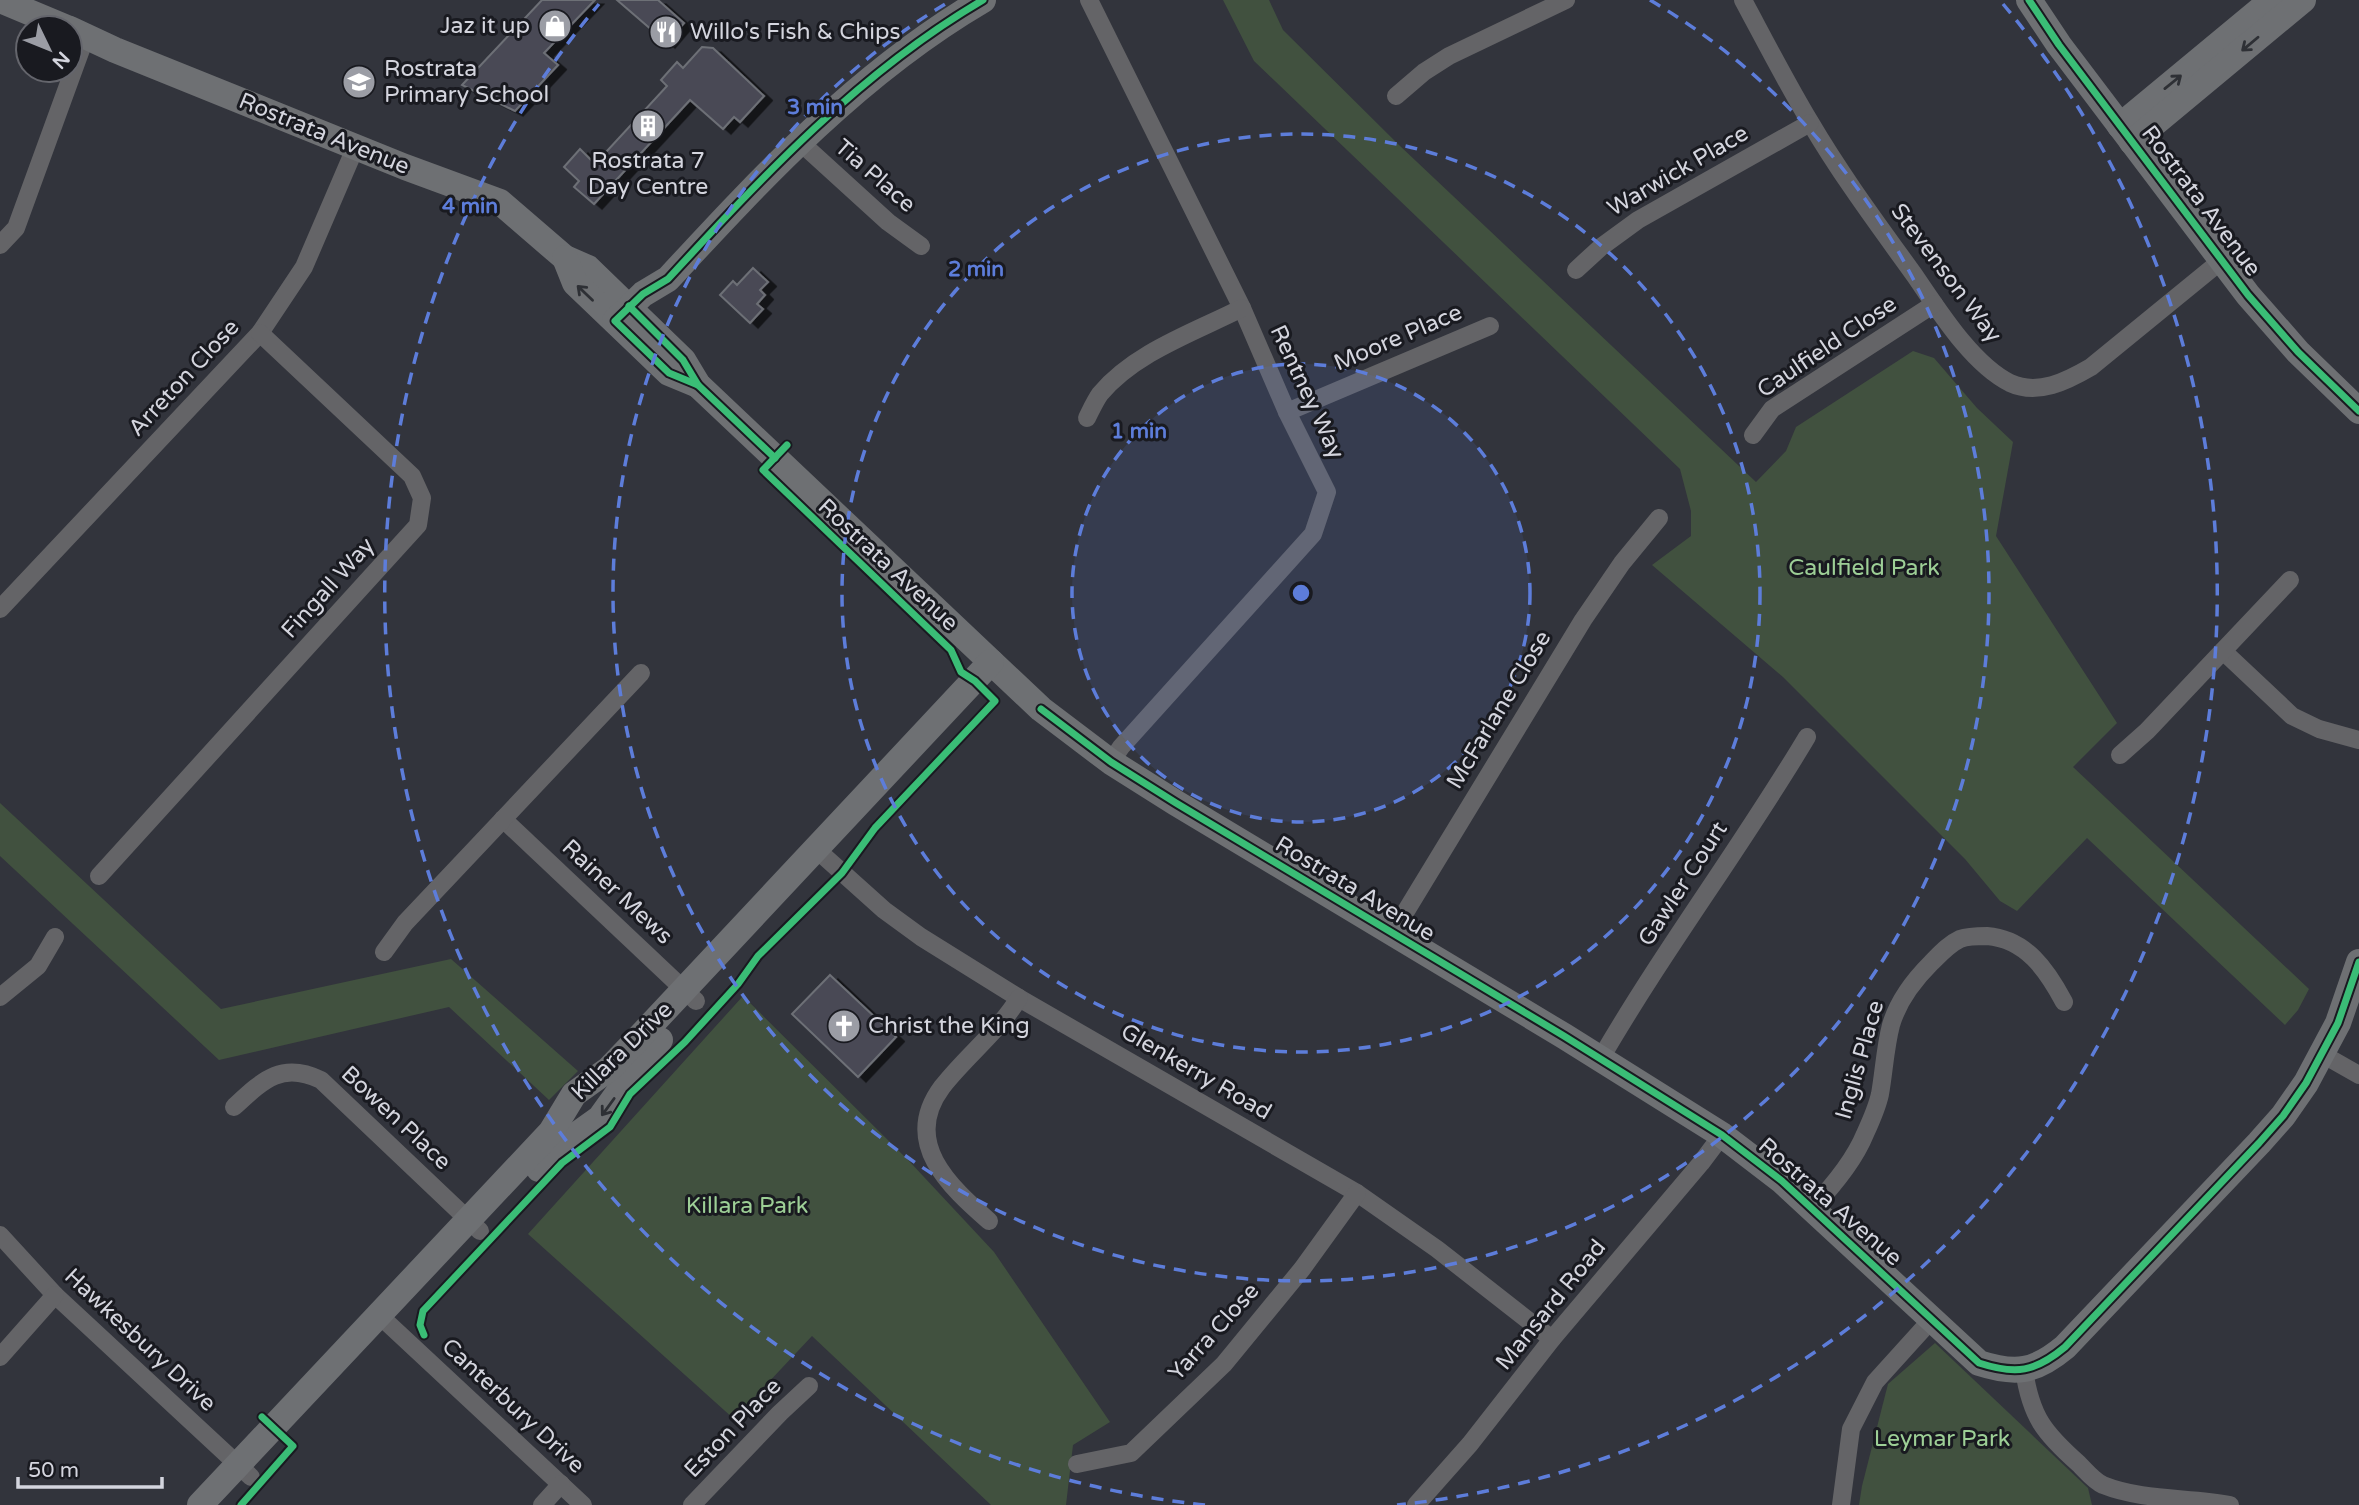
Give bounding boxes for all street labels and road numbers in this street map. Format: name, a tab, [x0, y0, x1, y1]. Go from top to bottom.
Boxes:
street label: Rostrata Avenue	[235, 87, 413, 181]
street label: Warwick Place	[1603, 119, 1753, 223]
street label: Rostrata Avenue	[2135, 120, 2267, 282]
street label: Tia Place	[829, 133, 921, 219]
street label: Stevenson Way	[1885, 198, 2007, 348]
street label: Caulfield Close	[1752, 290, 1902, 404]
street label: Moore Place	[1330, 298, 1466, 378]
street label: Arreton Close	[123, 314, 245, 442]
street label: Rentney Way	[1264, 321, 1350, 463]
street label: Rostrata Avenue	[812, 493, 964, 637]
street label: Fingall Way	[276, 532, 380, 644]
street label: McFarlane Close	[1441, 626, 1557, 794]
street label: Gawler Court	[1632, 816, 1734, 952]
street label: Rostrata Avenue	[1270, 830, 1440, 948]
street label: Rainer Mews	[556, 834, 678, 950]
street label: Killara Drive	[566, 996, 678, 1106]
street label: Inglis Place	[1830, 997, 1890, 1123]
street label: Glenkerry Road	[1116, 1018, 1276, 1126]
street label: Bowen Place	[335, 1060, 457, 1176]
street label: Rostrata Avenue	[1752, 1132, 1908, 1272]
street label: Mansard Road	[1490, 1234, 1612, 1376]
street label: Hawkesbury Drive	[58, 1263, 222, 1417]
street label: Yarra Close	[1163, 1277, 1265, 1387]
street label: Canterbury Drive	[436, 1333, 590, 1479]
street label: Eston Place	[679, 1373, 787, 1483]

